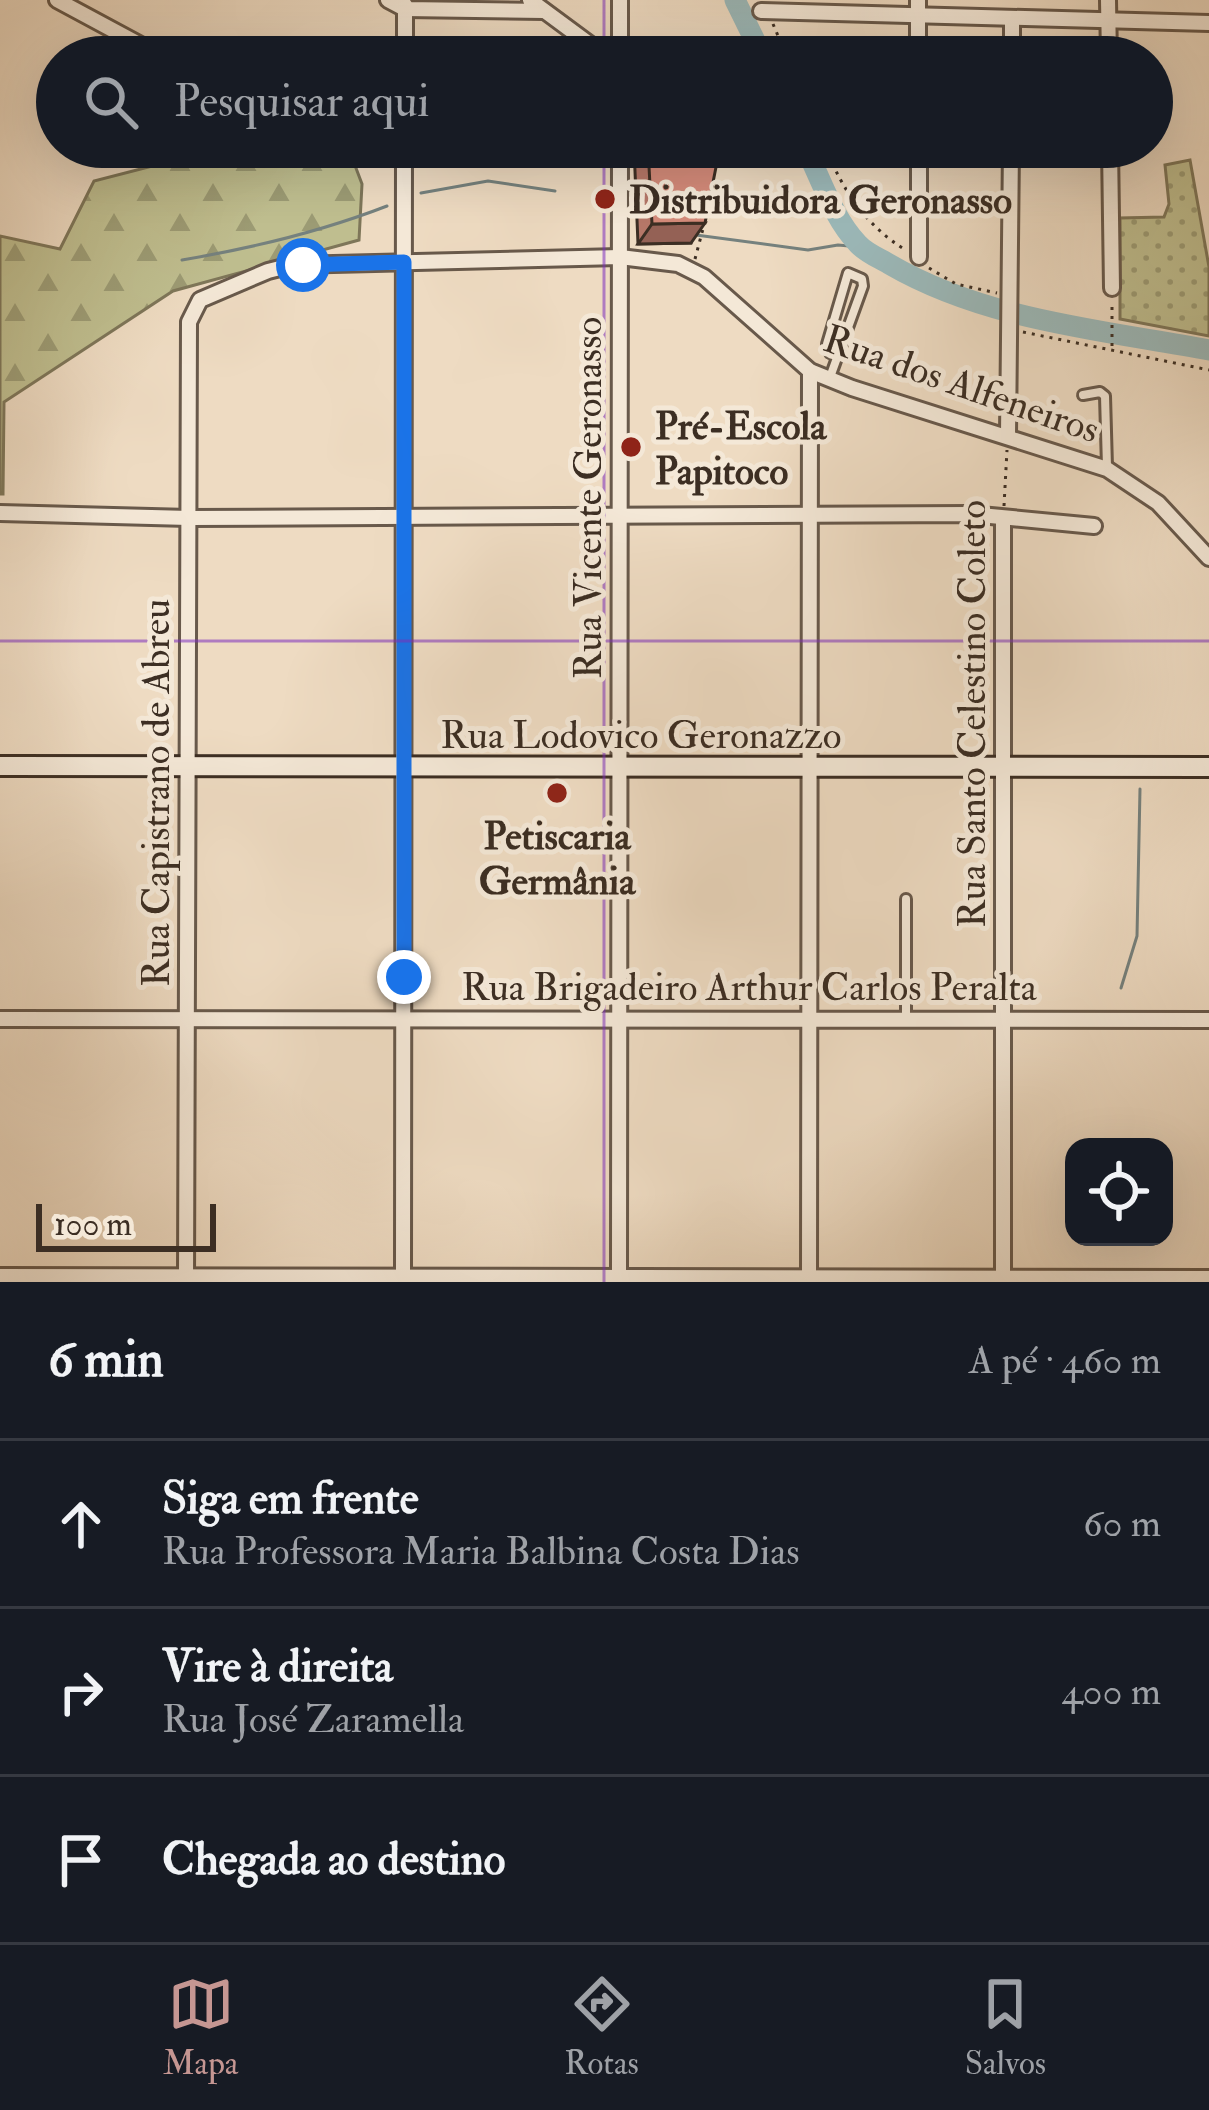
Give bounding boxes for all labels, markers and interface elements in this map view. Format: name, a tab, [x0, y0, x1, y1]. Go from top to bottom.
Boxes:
search box	[36, 36, 1173, 168]
icon: search	[78, 69, 144, 135]
text: Pesquisar aqui	[174, 74, 430, 130]
place label: Distribuidora Geronasso	[629, 176, 1012, 225]
marker: Distribuidora Geronasso	[592, 186, 618, 212]
route start	[276, 238, 330, 292]
street label: Rua dos Alfeneiros	[817, 314, 1106, 455]
street label: Rua Vicente Geronasso	[564, 317, 613, 679]
place label: Pré-Escola Papitoco	[655, 402, 827, 496]
marker: Pré-Escola Papitoco	[618, 434, 644, 460]
street label: Rua Santo Celestino Coleto	[948, 500, 997, 928]
street label: Rua Capistrano de Abreu	[132, 599, 181, 987]
street label: Rua Lodovico Geronazzo	[440, 711, 842, 760]
marker: Petiscaria Germânia	[544, 780, 570, 806]
place label: Petiscaria Germânia	[479, 812, 636, 906]
route end	[377, 950, 431, 1004]
street label: Rua Brigadeiro Arthur Carlos Peralta	[461, 963, 1038, 1012]
map controls	[1065, 1138, 1173, 1246]
button: locate	[1065, 1138, 1173, 1246]
scale bar	[36, 1198, 216, 1251]
text: 100 m	[54, 1204, 132, 1245]
text: 6 min	[48, 1328, 164, 1392]
text: A pé · 460 m	[969, 1336, 1161, 1385]
text: Siga em frente	[162, 1471, 419, 1527]
icon: ahead	[48, 1491, 114, 1557]
text: 60 m	[1083, 1499, 1161, 1548]
text: Rua Professora Maria Balbina Costa Dias	[162, 1527, 800, 1576]
text: Vire à direita	[162, 1639, 393, 1695]
icon: right	[48, 1659, 114, 1725]
text: 400 m	[1062, 1667, 1161, 1716]
text: Rua José Zaramella	[162, 1695, 464, 1744]
icon: arrive	[48, 1827, 114, 1893]
text: Chegada ao destino	[162, 1832, 505, 1888]
tab: Mapa	[163, 1971, 238, 2084]
tab: Rotas	[564, 1971, 639, 2084]
tab: Salvos	[965, 1971, 1046, 2084]

